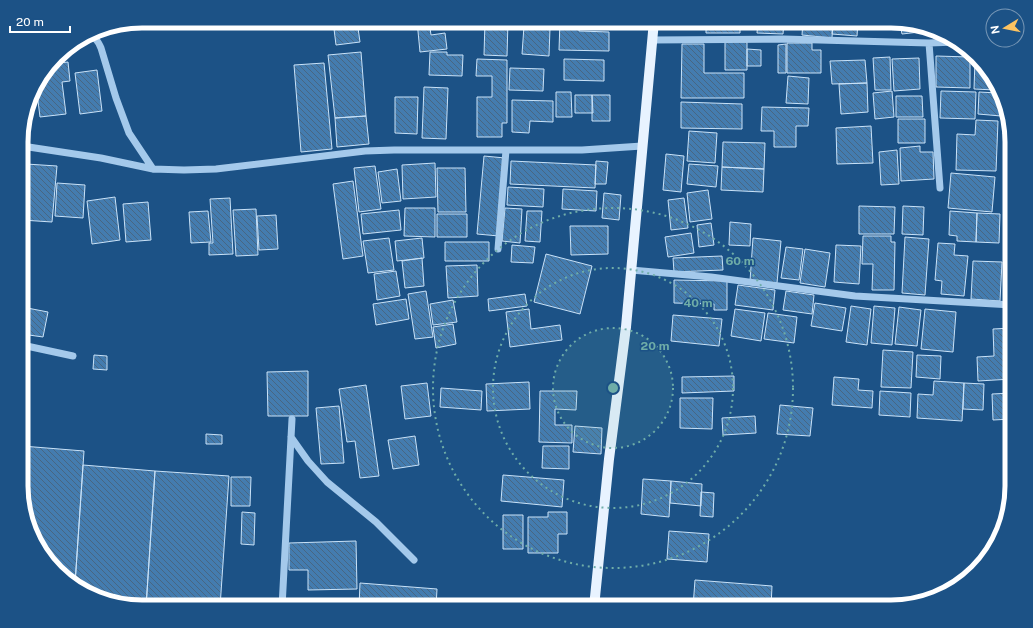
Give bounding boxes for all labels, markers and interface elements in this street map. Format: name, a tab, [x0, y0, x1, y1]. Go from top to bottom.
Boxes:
scale bar	[10, 8, 70, 34]
north arrow	[985, 8, 1025, 48]
text: 20 m	[16, 15, 44, 29]
text: N	[988, 24, 1002, 35]
text: 60 m	[725, 254, 755, 268]
text: 40 m	[683, 296, 713, 310]
text: 20 m	[641, 339, 670, 353]
centre of rings	[606, 381, 620, 395]

